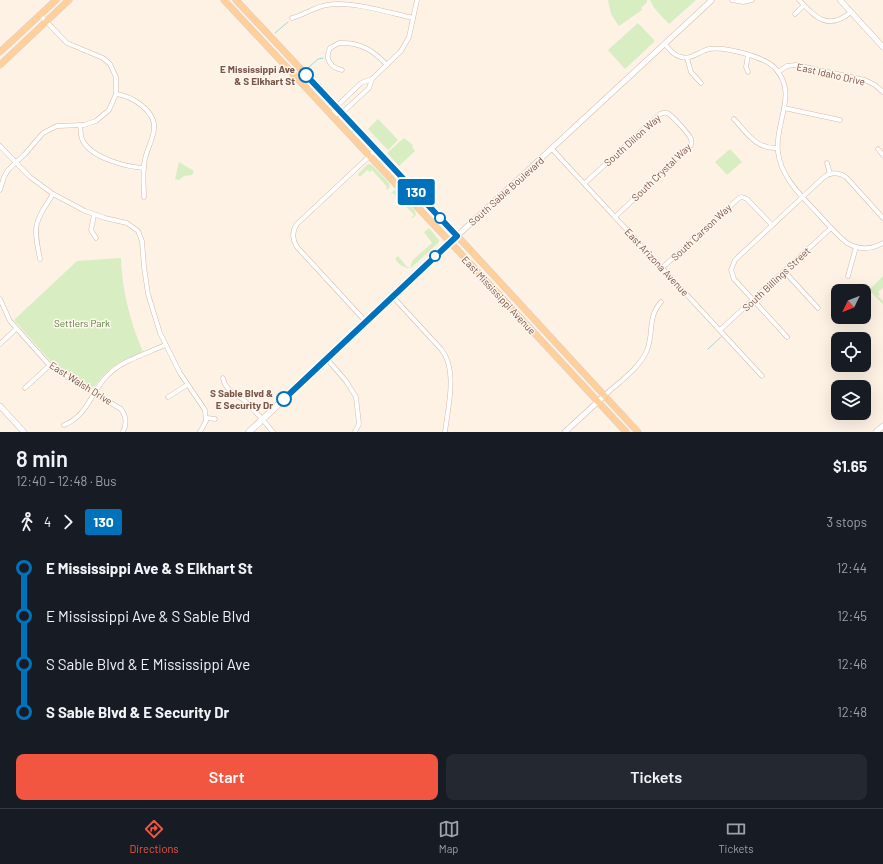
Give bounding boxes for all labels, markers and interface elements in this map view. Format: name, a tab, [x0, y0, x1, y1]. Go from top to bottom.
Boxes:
street label: East Idaho Drive	[796, 60, 866, 88]
place label: E Mississippi Ave & S Elkhart St	[220, 63, 296, 87]
marker: E Mississippi Ave & S Elkhart St	[298, 67, 314, 83]
street label: South Dillon Way	[601, 111, 663, 168]
street label: South Crystal Way	[629, 140, 693, 203]
street label: South Sable Boulevard	[466, 154, 546, 228]
line badge: 130	[393, 179, 439, 205]
text: 130	[406, 183, 426, 200]
street label: South Carson Way	[668, 201, 734, 263]
unlabelled marker	[434, 212, 446, 224]
street label: East Arizona Avenue	[623, 226, 691, 298]
street label: South Billings Street	[740, 244, 813, 314]
unlabelled marker	[429, 250, 441, 262]
street label: East Mississippi Avenue	[460, 253, 538, 337]
north arrow	[831, 284, 871, 324]
map controls	[831, 284, 871, 420]
park label: Settlers Park	[54, 317, 110, 329]
button: locate	[831, 332, 871, 372]
street label: East Walsh Drive	[47, 359, 115, 407]
button: layers	[831, 380, 871, 420]
place label: S Sable Blvd & E Security Dr	[210, 387, 273, 411]
marker: S Sable Blvd & E Security Dr	[276, 391, 292, 407]
text: 8 min	[16, 445, 68, 471]
text: $1.65	[833, 457, 867, 475]
text: 12:40 – 12:48 · Bus	[16, 473, 116, 489]
icon: walk	[16, 511, 38, 533]
icon: forward	[57, 511, 79, 533]
text: 130	[93, 513, 114, 530]
text: 4	[44, 514, 51, 530]
text: 3 stops	[826, 514, 867, 530]
text: E Mississippi Ave & S Elkhart St	[46, 559, 253, 577]
text: 12:44	[837, 560, 867, 576]
text: E Mississippi Ave & S Sable Blvd	[46, 607, 250, 625]
text: 12:45	[837, 608, 867, 624]
text: S Sable Blvd & E Mississippi Ave	[46, 655, 250, 673]
text: 12:46	[837, 656, 867, 672]
text: S Sable Blvd & E Security Dr	[46, 703, 229, 721]
text: 12:48	[837, 704, 867, 720]
button: Start	[16, 754, 438, 800]
button: Tickets	[446, 754, 867, 800]
tab: Directions	[129, 818, 179, 855]
tab: Map	[438, 818, 460, 855]
tab: Tickets	[719, 818, 754, 855]

